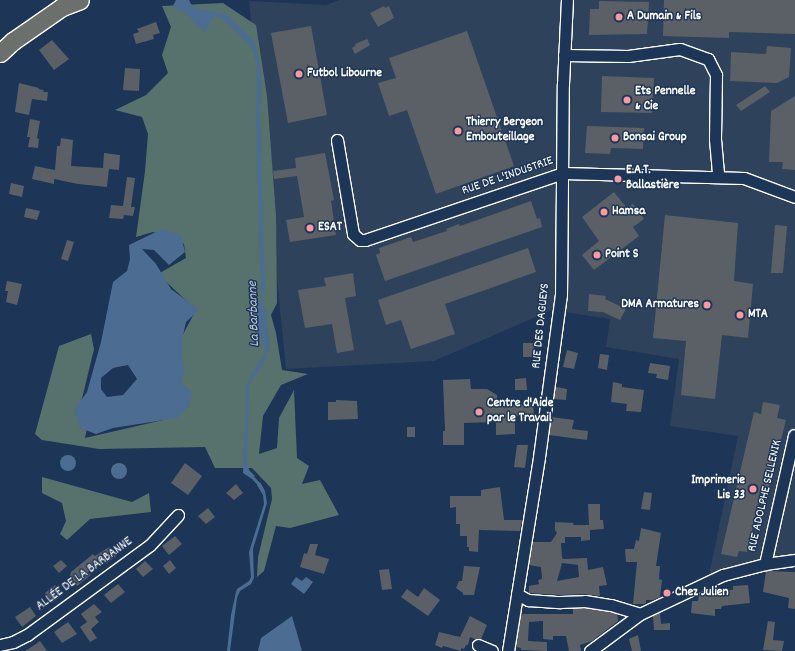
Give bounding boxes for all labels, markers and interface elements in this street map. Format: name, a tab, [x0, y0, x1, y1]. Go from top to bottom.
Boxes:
place label: A Dumain & Fils	[627, 9, 701, 25]
marker: A Dumain & Fils	[614, 12, 624, 22]
place label: Futbol Libourne	[307, 66, 382, 82]
marker: Futbol Libourne	[294, 69, 304, 79]
place label: Ets Pennelle & Cie	[635, 85, 695, 116]
marker: Ets Pennelle & Cie	[622, 95, 632, 105]
place label: Thierry Bergeon Embouteillage	[466, 116, 543, 147]
marker: Thierry Bergeon Embouteillage	[453, 126, 463, 136]
place label: Bonsai Group	[623, 130, 687, 146]
marker: Bonsai Group	[610, 133, 620, 143]
street label: RUE DE L'INDUSTRIE	[460, 154, 556, 200]
place label: E.A.T. Ballastière	[626, 164, 679, 195]
marker: E.A.T. Ballastière	[613, 174, 623, 184]
place label: Hamsa	[612, 204, 645, 220]
marker: Hamsa	[599, 207, 609, 217]
place label: ESAT	[318, 220, 342, 236]
marker: ESAT	[305, 223, 315, 233]
place label: Point S	[605, 247, 639, 263]
marker: Point S	[592, 250, 602, 260]
water label: La Barbanne	[244, 281, 264, 347]
street label: RUE DES DAGUEYS	[530, 283, 554, 369]
place label: DMA Armatures	[621, 297, 699, 313]
marker: DMA Armatures	[702, 300, 712, 310]
place label: MTA	[748, 307, 768, 323]
marker: MTA	[735, 310, 745, 320]
place label: Centre d'Aide par le Travail	[487, 397, 553, 428]
marker: Centre d'Aide par le Travail	[474, 407, 484, 417]
street label: RUE ADOLPHE SELLENIK	[746, 439, 786, 553]
place label: Imprimerie Lis 33	[691, 474, 745, 505]
marker: Imprimerie Lis 33	[748, 484, 758, 494]
street label: ALLÉE DE LA BARBANNE	[34, 535, 136, 615]
place label: Chez Julien	[675, 585, 729, 601]
marker: Chez Julien	[662, 588, 672, 598]

